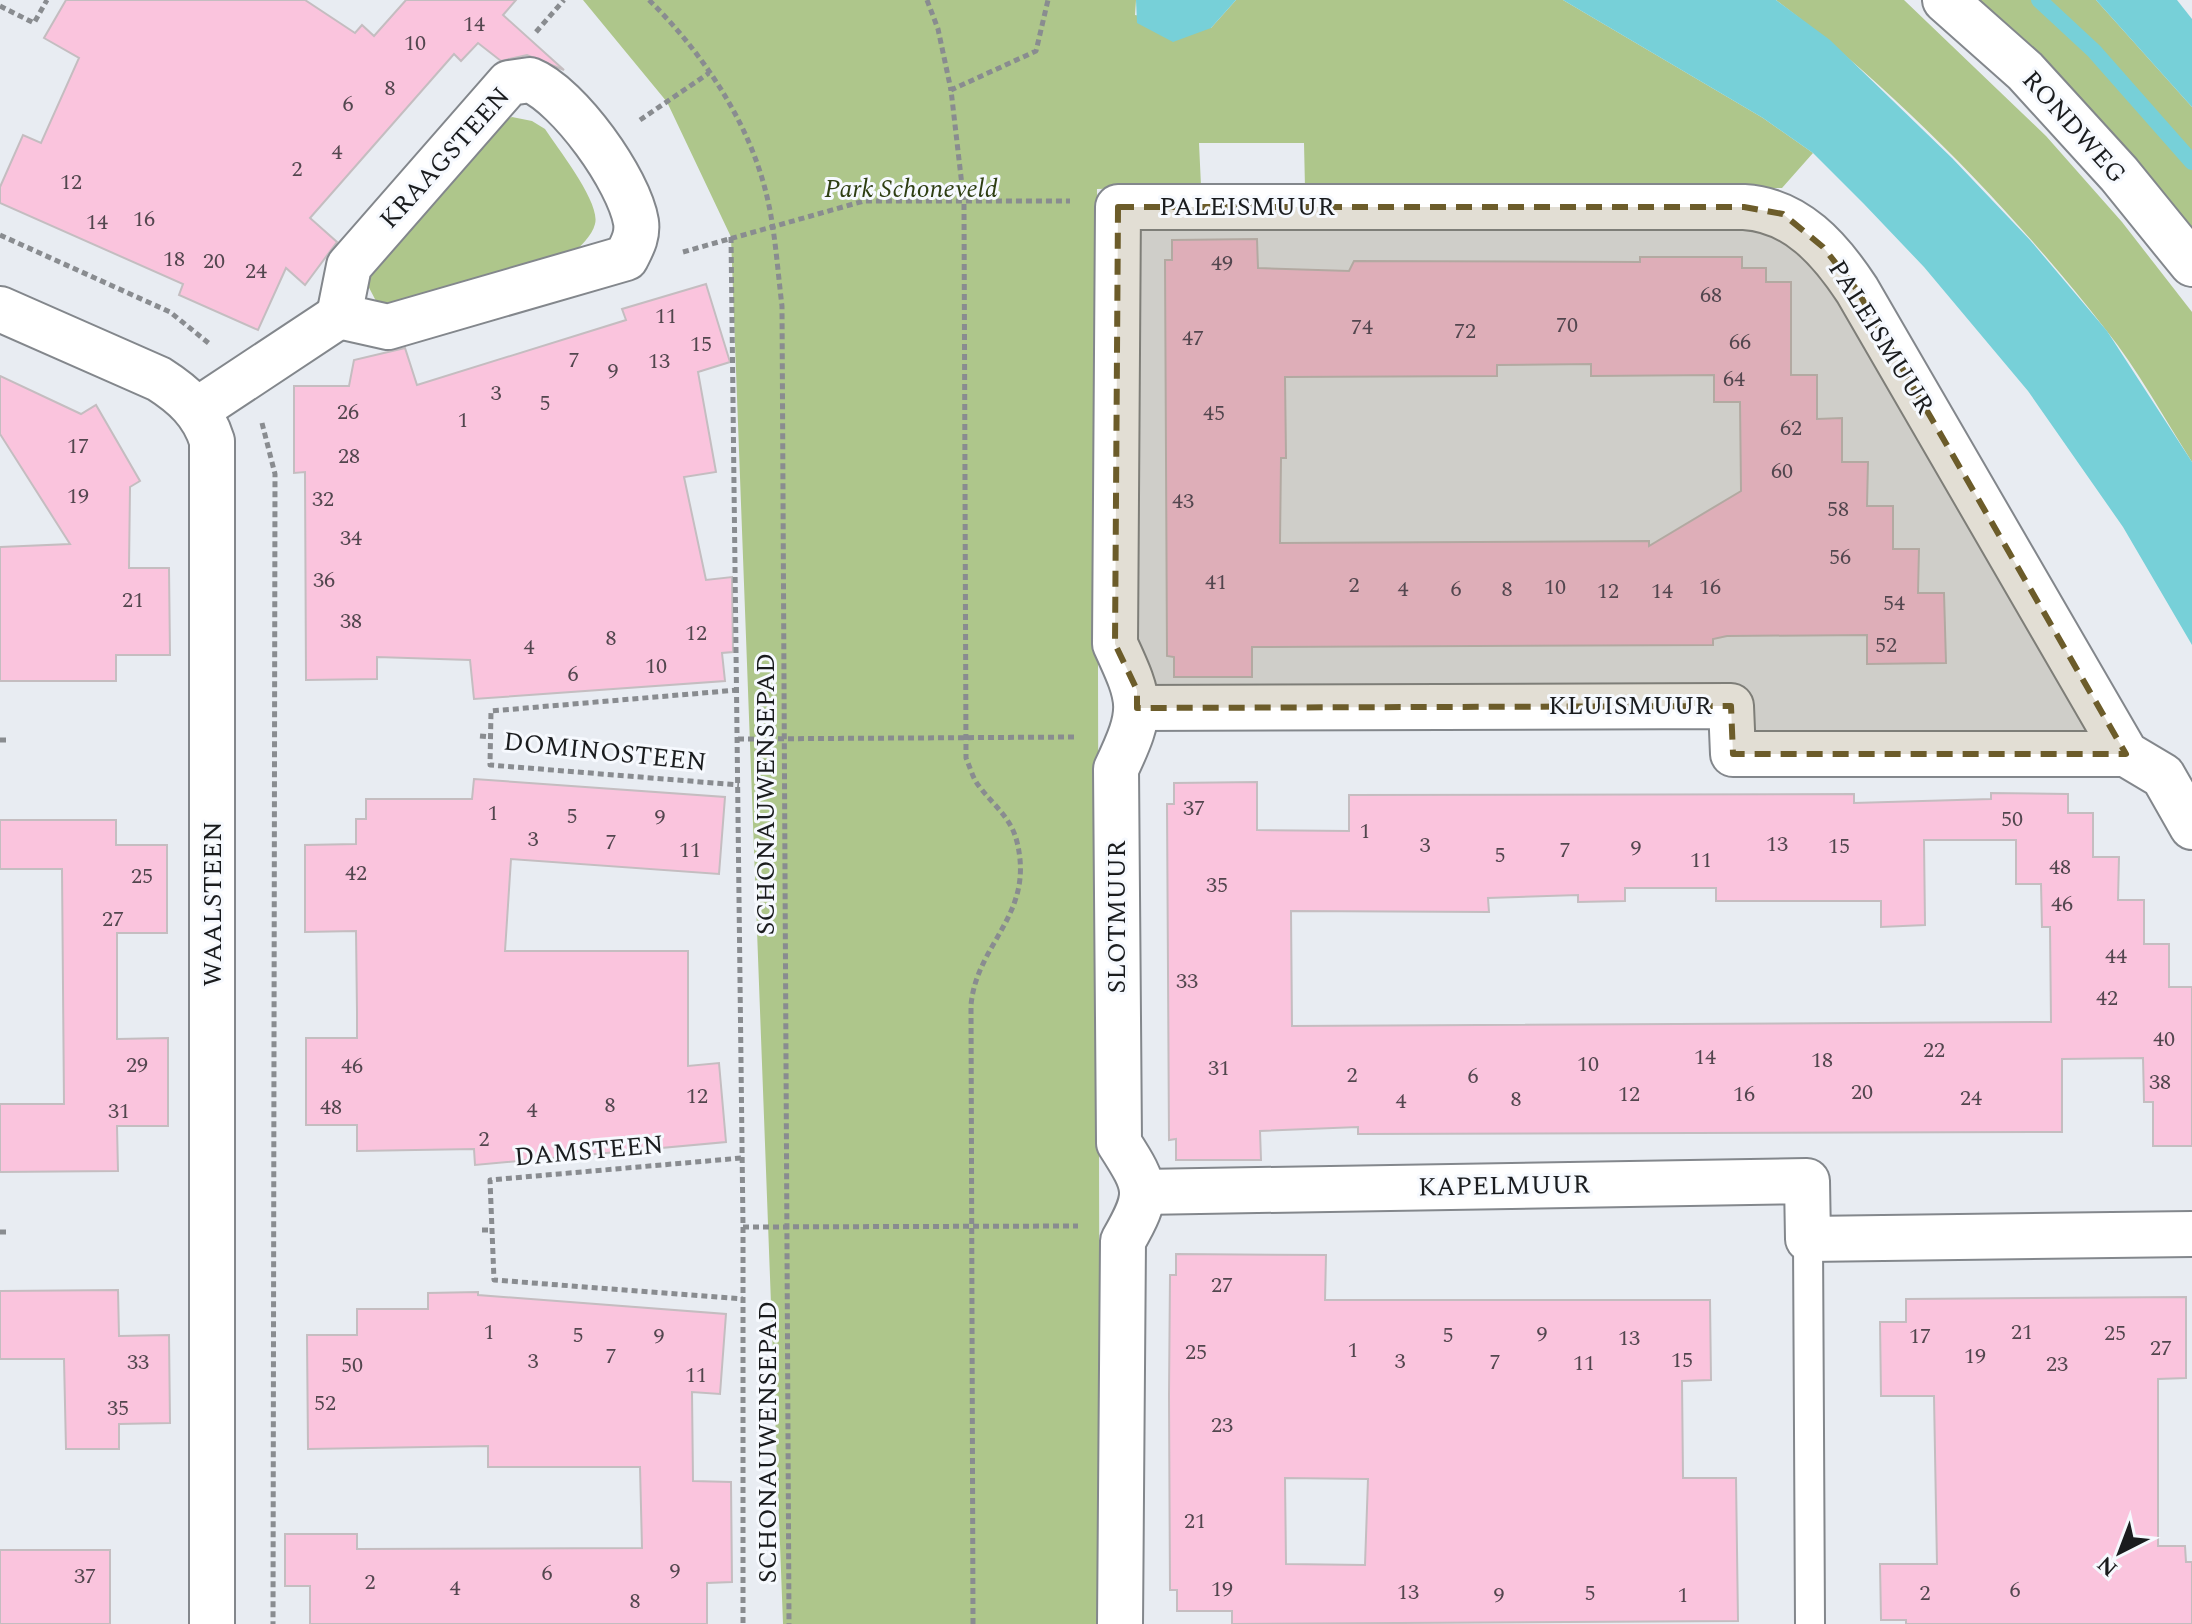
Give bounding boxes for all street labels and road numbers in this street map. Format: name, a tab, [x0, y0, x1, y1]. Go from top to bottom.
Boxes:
street label: RONDWEG	[2012, 61, 2136, 193]
street label: KRAAGSTEEN	[370, 78, 520, 238]
street label: PALEISMUUR	[1159, 187, 1335, 227]
street label: PALEISMUUR	[1818, 252, 1945, 423]
street label: SCHONAUWENSEPAD	[746, 653, 786, 935]
street label: KLUISMUUR	[1548, 686, 1713, 726]
street label: DOMINOSTEEN	[501, 721, 709, 783]
street label: WAALSTEEN	[193, 821, 233, 987]
street label: SLOTMUUR	[1097, 840, 1137, 993]
street label: DAMSTEEN	[513, 1125, 665, 1177]
street label: KAPELMUUR	[1418, 1164, 1591, 1207]
street label: SCHONAUWENSEPAD	[748, 1301, 788, 1583]

